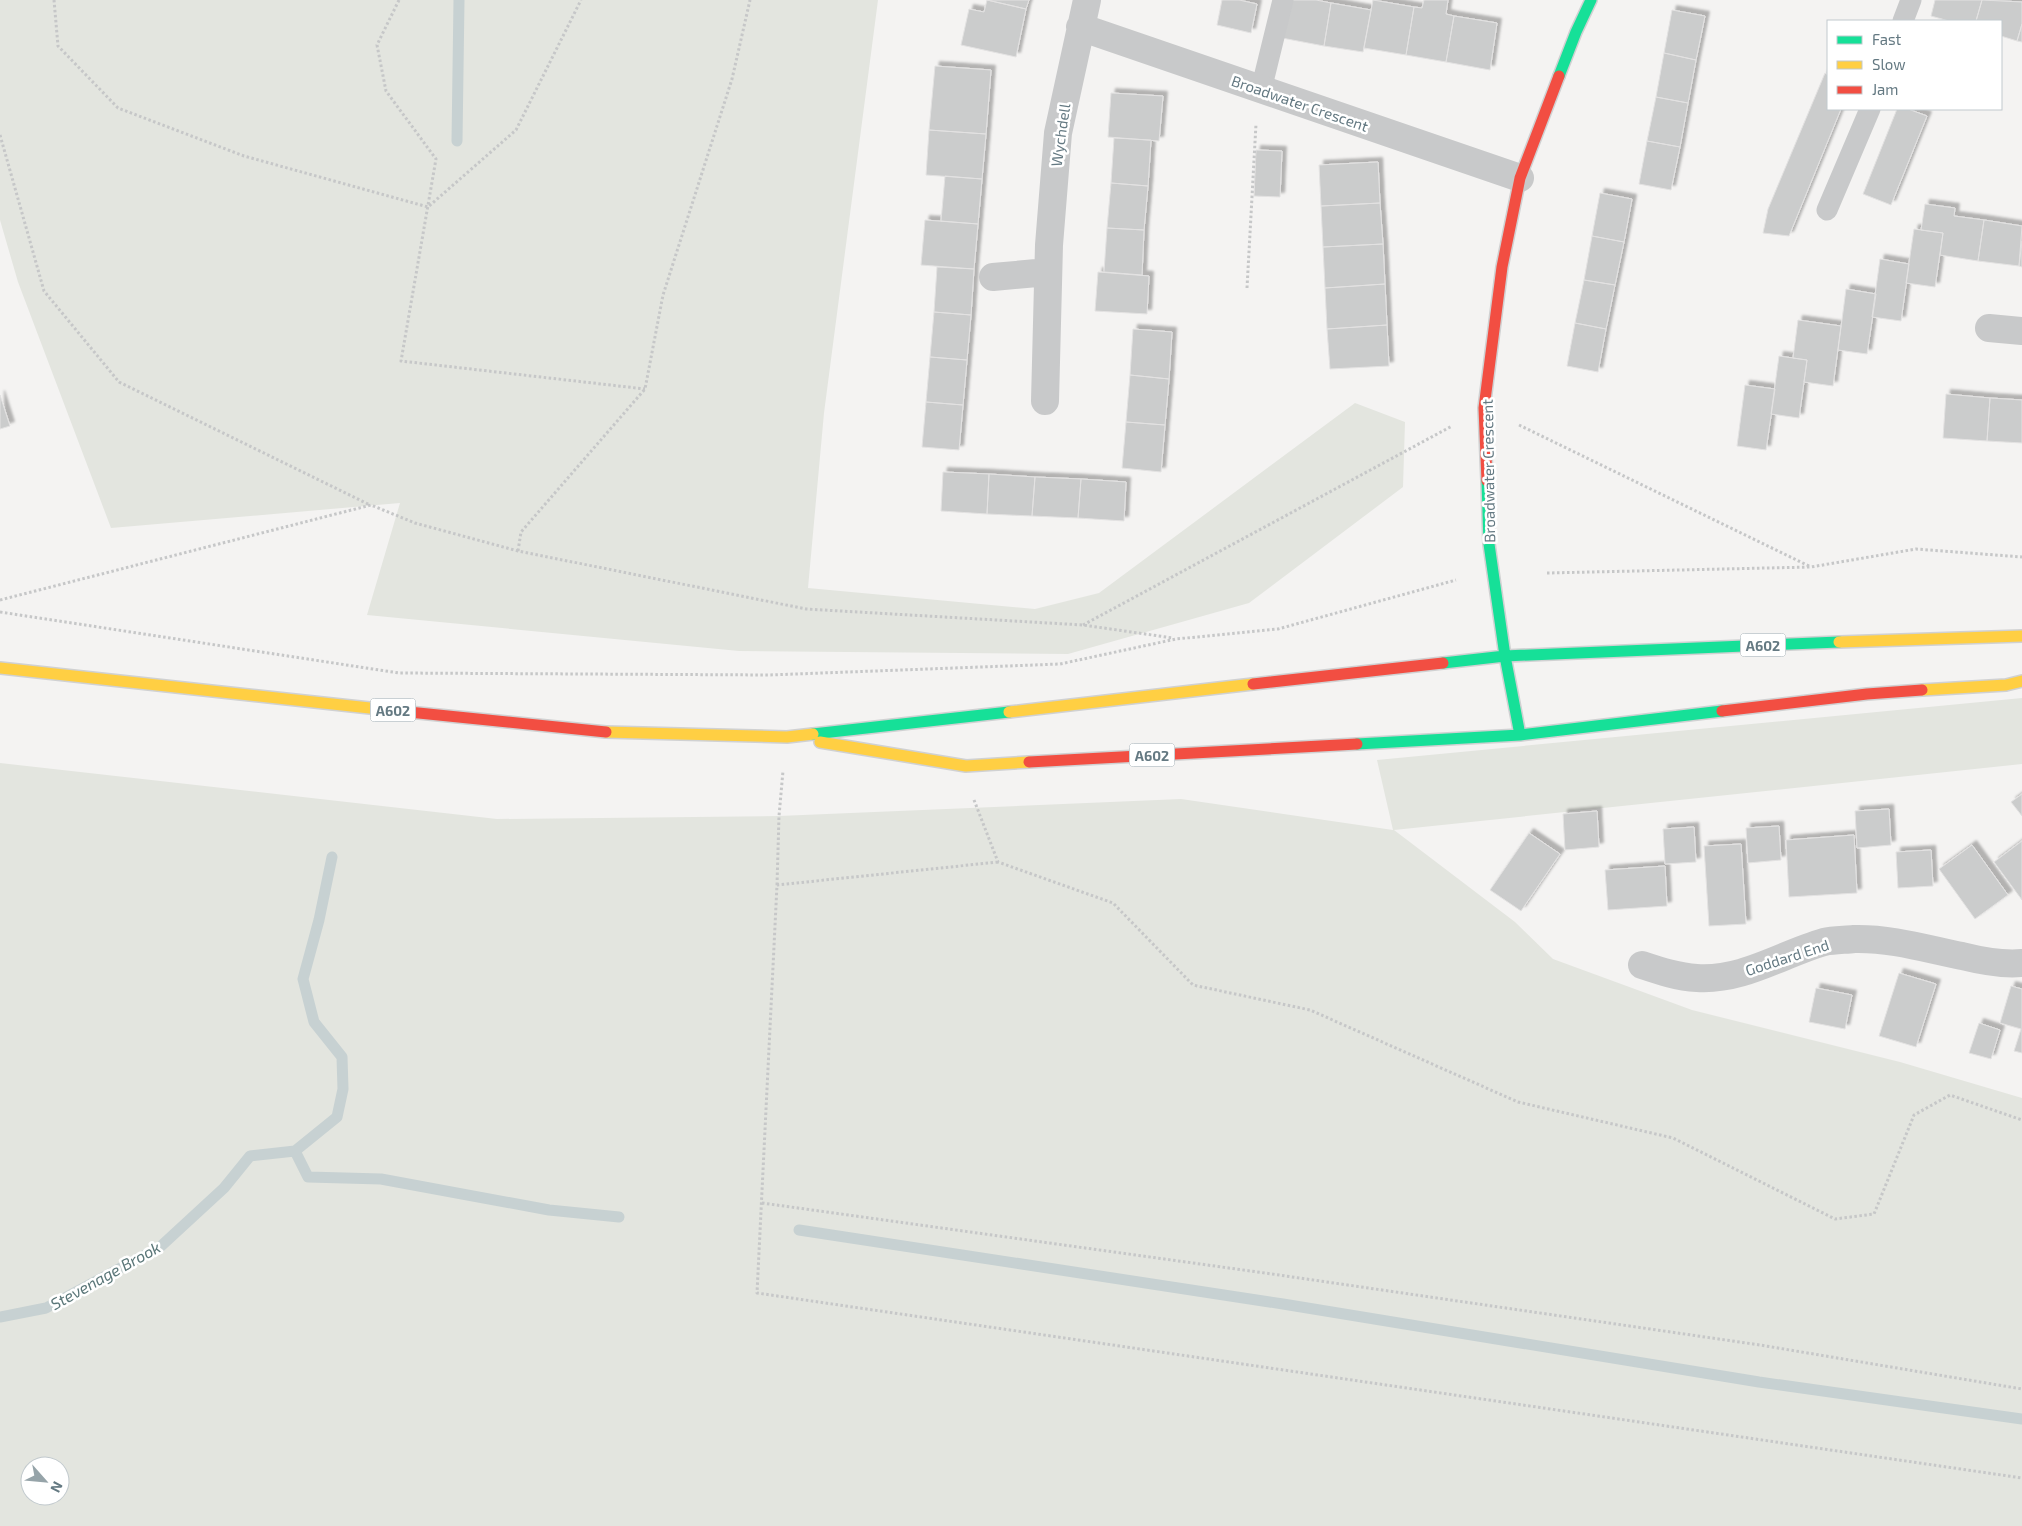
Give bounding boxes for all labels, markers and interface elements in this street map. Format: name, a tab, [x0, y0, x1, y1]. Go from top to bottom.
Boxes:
legend	[1827, 20, 2002, 110]
text: Fast	[1872, 30, 1902, 48]
text: Slow	[1872, 55, 1906, 73]
street label: Broadwater Crescent	[1229, 71, 1371, 135]
text: Jam	[1872, 80, 1898, 98]
street label: Wychdell	[1047, 102, 1073, 168]
street label: Broadwater Crescent	[1478, 399, 1498, 543]
road number: A602	[1740, 634, 1786, 656]
road number: A602	[370, 698, 416, 722]
road number: A602	[1130, 744, 1174, 766]
street label: Goddard End	[1743, 935, 1831, 979]
water label: Stevenage Brook	[47, 1237, 163, 1313]
north arrow	[20, 1456, 70, 1506]
text: N	[47, 1479, 67, 1495]

